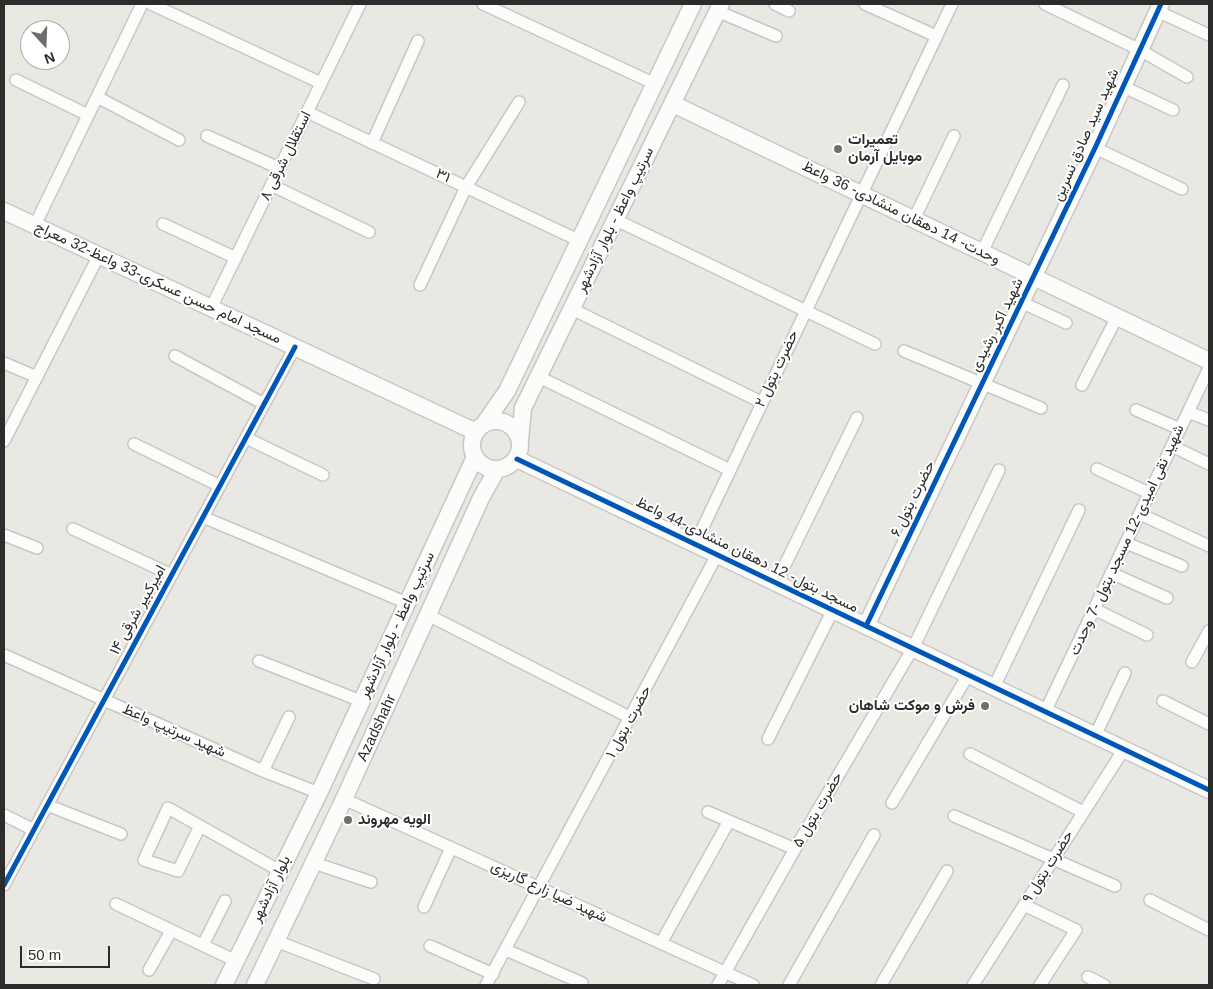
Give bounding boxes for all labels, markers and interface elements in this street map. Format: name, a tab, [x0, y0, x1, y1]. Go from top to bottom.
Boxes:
north arrow	[20, 20, 70, 70]
text: N	[42, 49, 57, 67]
street label: شهید سید صادق نسرین	[1049, 66, 1123, 204]
street label: استقلال شرقی ۸	[257, 108, 315, 204]
place label: تعمیرات موبایل آرمان	[848, 131, 922, 166]
marker: تعمیرات موبایل آرمان	[832, 143, 844, 155]
street label: سرتیپ واعظ - بلوار آزادشهر	[572, 144, 658, 296]
street label: وحدت- 14 دهقان منشادی- 36 واعظ	[799, 157, 1003, 269]
street label: ۳۱	[433, 165, 453, 187]
street label: مسجد امام حسن عسکری-33 واعظ-32 معراج	[32, 218, 284, 348]
street label: شهید اکبر رشیدی	[967, 275, 1027, 375]
street label: حضرت بتول ۲	[751, 328, 803, 410]
street label: شهید نقی امیدی-12 مسجد بتول -7 وحدت	[1066, 422, 1188, 658]
street label: حضرت بتول ۶	[887, 458, 939, 540]
street label: مسجد بتول- 12 دهقان منشادی-44 واعظ	[633, 493, 861, 617]
street label: سرتیپ واعظ - بلوار آزادشهر	[355, 549, 439, 701]
street label: ۱۴ امیرکبیر شرقی	[106, 562, 170, 658]
street label: حضرت بتول ۱	[602, 683, 656, 761]
street label: Azadshahr	[354, 692, 400, 764]
place label: فرش و موکت شاهان	[849, 697, 975, 715]
street label: شهید سرتیپ واعظ	[120, 700, 228, 762]
marker: فرش و موکت شاهان	[979, 700, 991, 712]
street label: حضرت بتول ۵	[789, 769, 847, 851]
place label: الویه مهروند	[358, 811, 431, 829]
marker: الویه مهروند	[342, 814, 354, 826]
street label: حضرت بتول ۹	[1019, 827, 1077, 907]
street label: بلوار آزادشهر	[247, 853, 295, 925]
street label: شهید ضیا زارع گاریزی	[488, 857, 610, 927]
scale bar	[22, 936, 112, 968]
text: 50 m	[28, 946, 61, 963]

